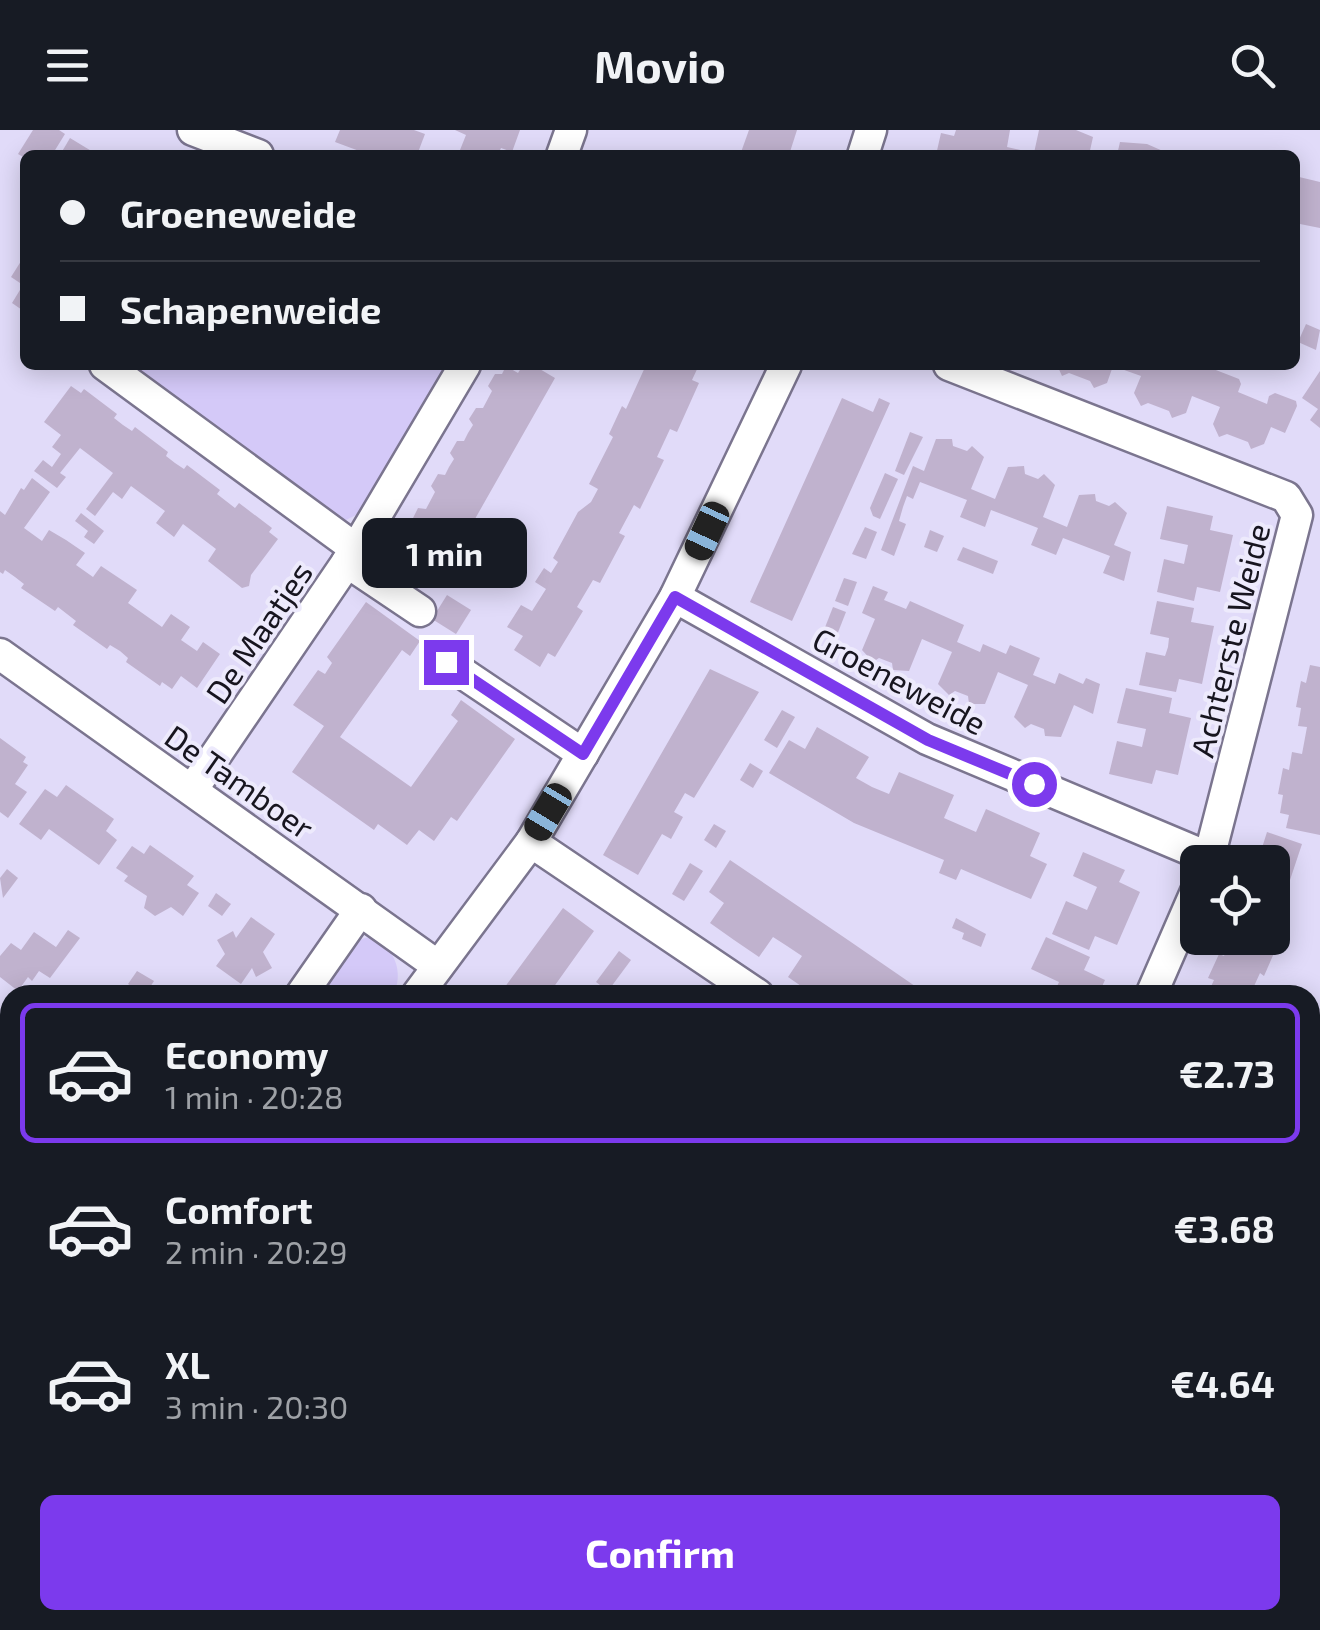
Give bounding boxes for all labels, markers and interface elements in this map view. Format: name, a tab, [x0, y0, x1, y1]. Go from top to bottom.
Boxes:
icon: menu	[40, 38, 95, 93]
text: Movio	[594, 38, 726, 92]
icon: search	[1225, 38, 1280, 93]
text: Groeneweide	[120, 190, 357, 236]
text: Schapenweide	[120, 286, 381, 332]
car	[681, 497, 733, 565]
callout: 1 min	[364, 517, 528, 587]
street label: Achterste Weide	[1182, 519, 1276, 761]
text: 1 min	[406, 534, 483, 572]
street label: De Maatjes	[197, 554, 320, 711]
street label: Groeneweide	[807, 618, 993, 742]
route end	[424, 640, 469, 685]
street label: De Tamboer	[158, 716, 322, 846]
route start	[1012, 762, 1057, 807]
car	[520, 779, 576, 845]
map controls	[1180, 845, 1290, 955]
button: locate	[1180, 845, 1290, 955]
icon: car	[45, 1028, 135, 1118]
text: Economy	[165, 1031, 329, 1077]
text: €2.73	[1179, 1050, 1275, 1096]
text: 1 min · 20:28	[165, 1077, 344, 1115]
icon: car	[45, 1183, 135, 1273]
text: Comfort	[165, 1186, 313, 1232]
text: €3.68	[1174, 1205, 1275, 1251]
text: 2 min · 20:29	[165, 1232, 348, 1270]
icon: car	[45, 1338, 135, 1428]
text: XL	[165, 1341, 210, 1387]
text: €4.64	[1170, 1360, 1275, 1406]
text: 3 min · 20:30	[165, 1387, 348, 1425]
button: Confirm	[40, 1495, 1280, 1610]

